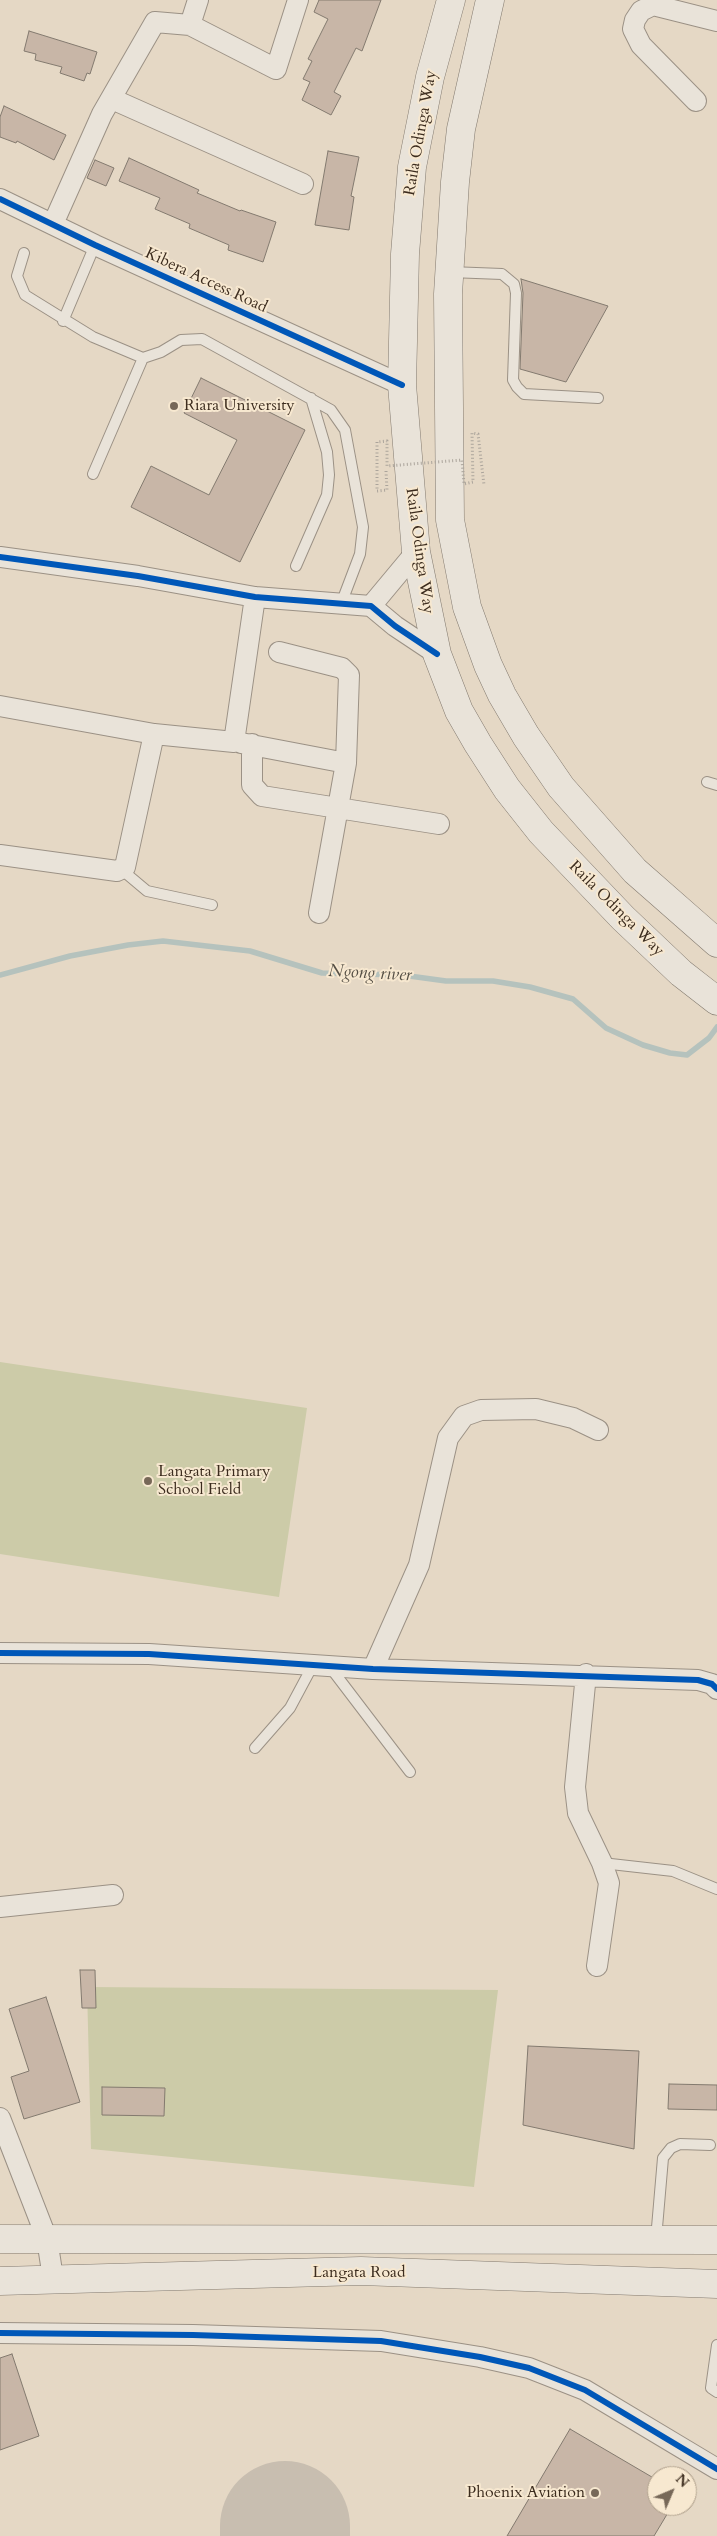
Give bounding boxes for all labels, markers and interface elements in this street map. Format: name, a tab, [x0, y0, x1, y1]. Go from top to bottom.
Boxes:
street label: Raila Odinga Way	[401, 69, 441, 197]
street label: Kibera Access Road	[142, 244, 270, 318]
place label: Riara University	[184, 396, 295, 416]
marker: Riara University	[168, 400, 180, 412]
street label: Raila Odinga Way	[401, 487, 437, 615]
street label: Raila Odinga Way	[564, 857, 668, 961]
water label: Ngong river	[328, 961, 412, 987]
place label: Langata Primary School Field	[158, 1462, 270, 1500]
marker: Langata Primary School Field	[142, 1475, 154, 1487]
street label: Langata Road	[312, 2263, 406, 2283]
north arrow	[647, 2466, 697, 2516]
text: N	[671, 2470, 693, 2492]
place label: Phoenix Aviation	[467, 2483, 585, 2503]
marker: Phoenix Aviation	[589, 2487, 601, 2499]

